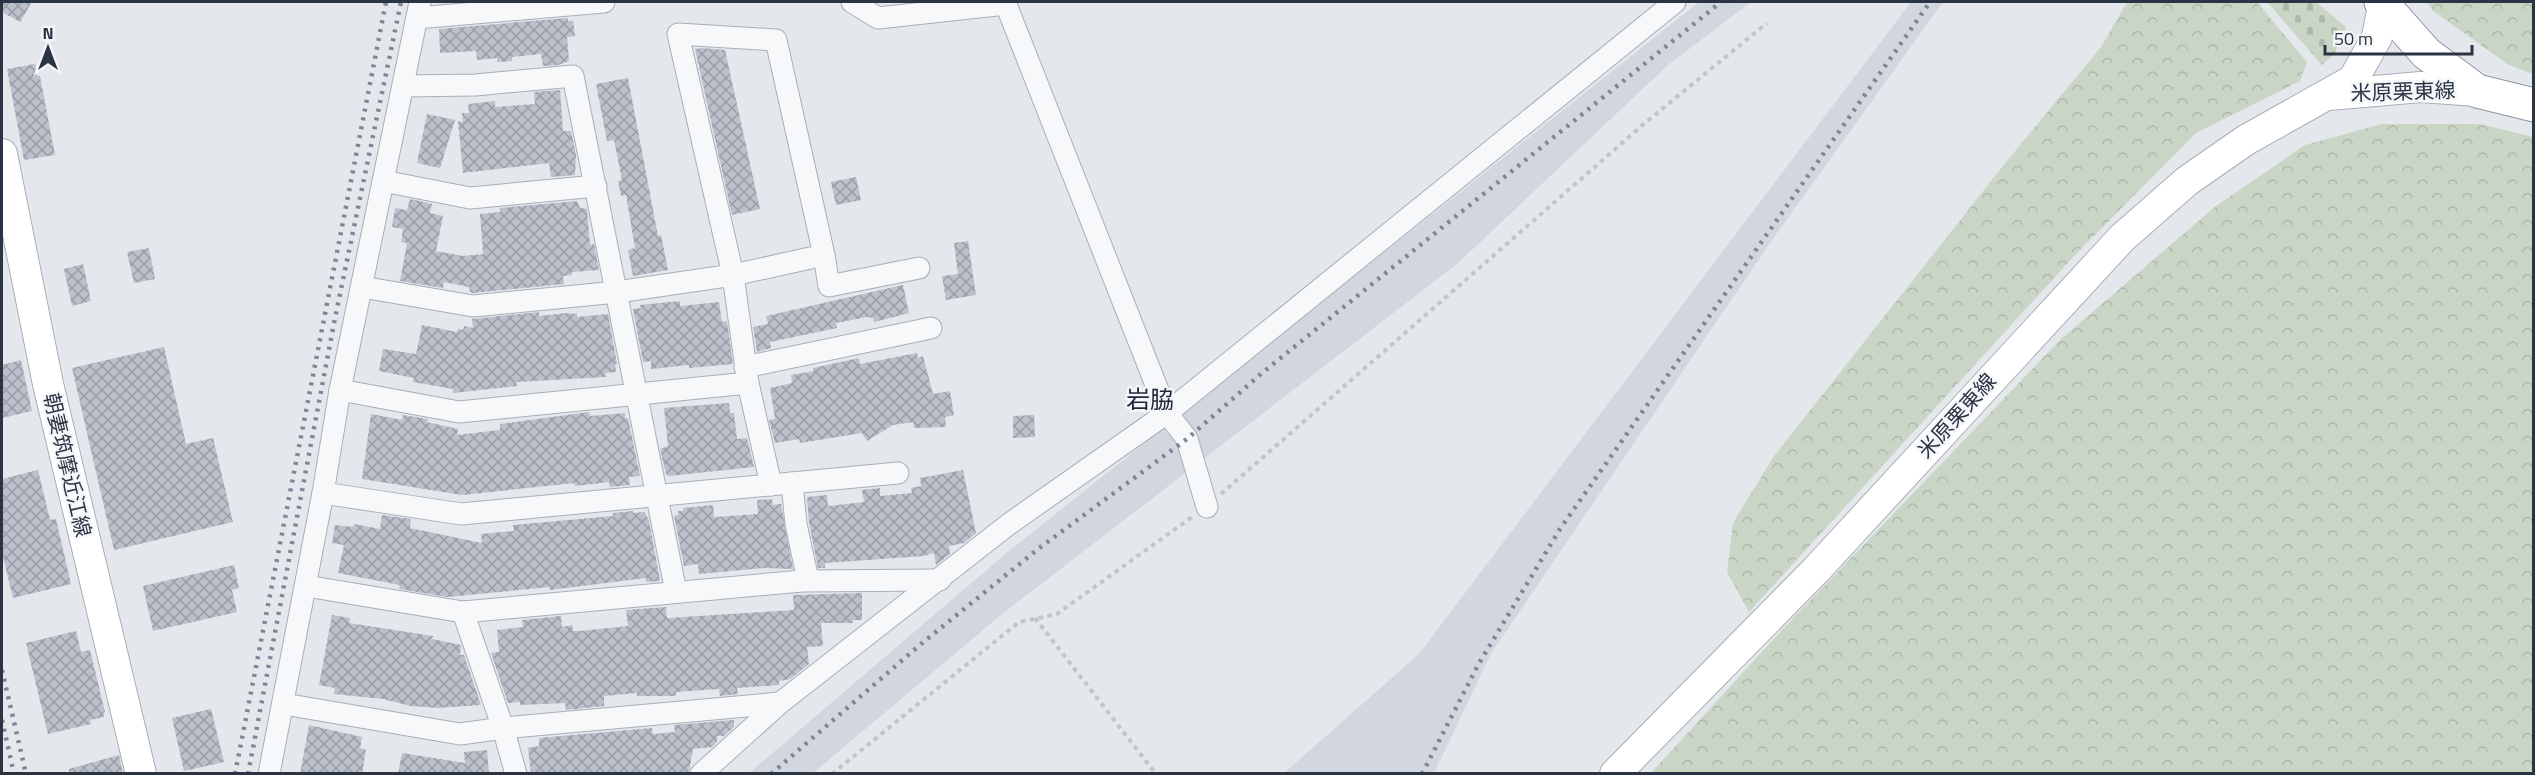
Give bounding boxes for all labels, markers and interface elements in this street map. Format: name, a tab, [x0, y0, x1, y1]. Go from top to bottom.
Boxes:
north arrow	[18, 18, 78, 78]
scale bar	[2325, 18, 2472, 56]
text: N	[42, 21, 54, 45]
text: 50 m	[2334, 25, 2373, 52]
street label: 米原栗東線	[2350, 73, 2456, 109]
street label: 米原栗東線	[1909, 366, 2003, 465]
district label: 岩脇	[1126, 381, 1174, 417]
street label: 朝妻筑摩近江線	[36, 390, 100, 540]

